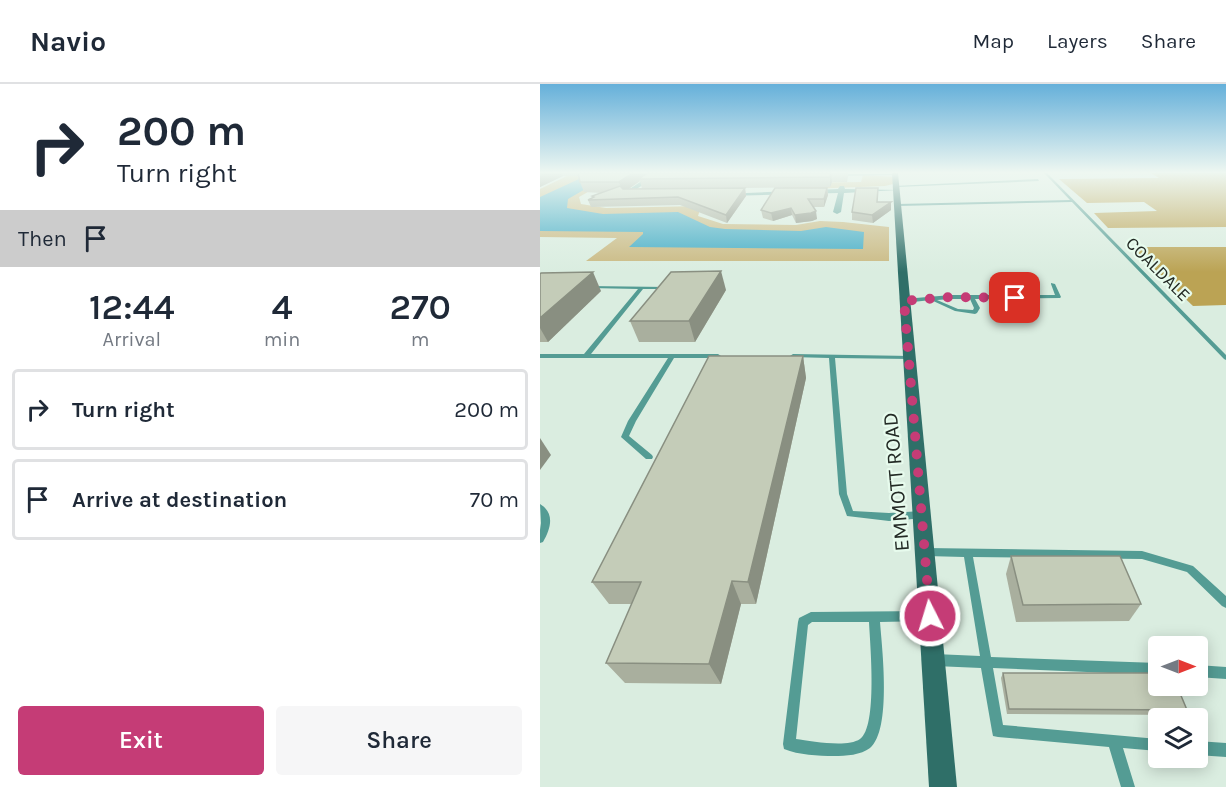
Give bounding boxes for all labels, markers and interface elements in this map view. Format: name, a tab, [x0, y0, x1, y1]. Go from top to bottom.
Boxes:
text: Navio	[30, 25, 106, 58]
text: Map	[972, 29, 1014, 53]
text: Layers	[1047, 29, 1108, 53]
text: Share	[1141, 29, 1196, 53]
text: 200 m	[117, 106, 246, 156]
icon: right	[18, 108, 96, 186]
text: Turn right	[117, 157, 237, 189]
icon: arrive	[79, 222, 112, 255]
text: Then	[18, 226, 67, 252]
street label: COALDALE	[1121, 232, 1195, 306]
pin	[989, 272, 1040, 323]
icon: arrive	[998, 281, 1031, 314]
text: 12:44	[89, 286, 175, 328]
text: 4	[271, 286, 293, 328]
text: 270	[389, 286, 451, 328]
text: Arrival	[103, 328, 161, 351]
text: min	[264, 328, 300, 351]
text: m	[411, 328, 430, 351]
icon: right	[21, 393, 54, 426]
text: Turn right	[72, 397, 175, 423]
text: 200 m	[454, 397, 519, 423]
street label: EMMOTT ROAD	[878, 412, 914, 552]
icon: arrive	[21, 483, 54, 516]
text: Arrive at destination	[72, 487, 287, 513]
text: 70 m	[470, 487, 519, 513]
position arrow	[898, 584, 962, 648]
north arrow	[1148, 636, 1208, 696]
map controls	[1148, 636, 1208, 768]
button: Exit	[18, 706, 264, 775]
button: Share	[276, 706, 522, 775]
button: layers	[1148, 708, 1208, 768]

